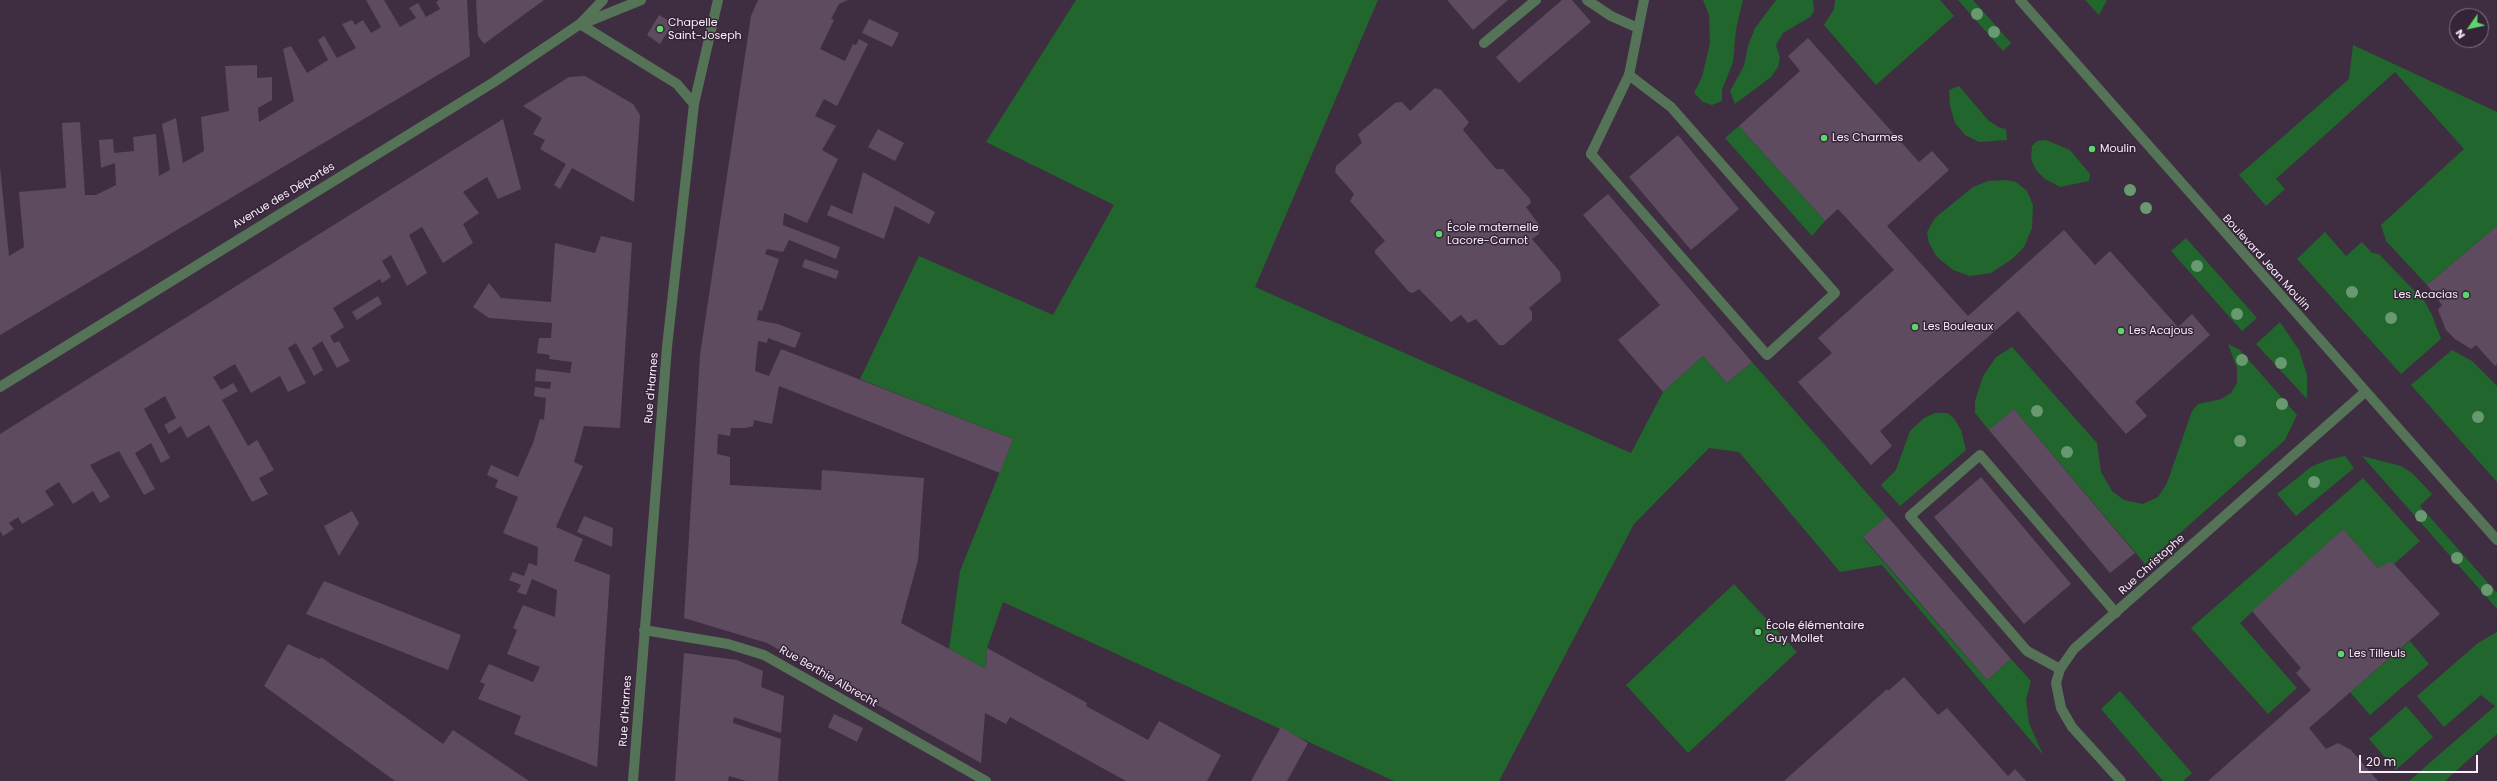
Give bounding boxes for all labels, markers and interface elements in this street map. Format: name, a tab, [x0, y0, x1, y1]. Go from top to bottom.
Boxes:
north arrow	[2449, 8, 2489, 48]
place label: Chapelle Saint-Joseph	[668, 16, 742, 42]
marker: Chapelle Saint-Joseph	[655, 24, 665, 34]
text: N	[2451, 26, 2469, 42]
place label: Les Charmes	[1832, 131, 1903, 145]
marker: Les Charmes	[1819, 133, 1829, 143]
place label: Moulin	[2100, 142, 2136, 156]
marker: Moulin	[2087, 144, 2097, 154]
street label: Avenue des Déportés	[230, 160, 338, 232]
street label: Boulevard Jean Moulin	[2219, 212, 2313, 314]
place label: École maternelle Lacore-Carnot	[1447, 221, 1539, 247]
marker: École maternelle Lacore-Carnot	[1434, 229, 1444, 239]
place label: Les Acacias	[2394, 288, 2458, 302]
marker: Les Acacias	[2461, 290, 2471, 300]
place label: Les Bouleaux	[1923, 320, 1993, 334]
marker: Les Bouleaux	[1910, 322, 1920, 332]
place label: Les Acajous	[2129, 324, 2193, 338]
marker: Les Acajous	[2116, 326, 2126, 336]
street label: Rue d'Harnes	[642, 352, 662, 424]
street label: Rue Christophe	[2116, 532, 2188, 598]
place label: École élémentaire Guy Mollet	[1766, 619, 1864, 645]
marker: École élémentaire Guy Mollet	[1753, 627, 1763, 637]
street label: Rue Berthie Albrecht	[777, 644, 879, 710]
place label: Les Tilleuls	[2349, 647, 2406, 661]
marker: Les Tilleuls	[2336, 649, 2346, 659]
street label: Rue d'Harnes	[617, 675, 635, 747]
scale bar	[2361, 747, 2480, 773]
text: 20 m	[2366, 753, 2396, 770]

